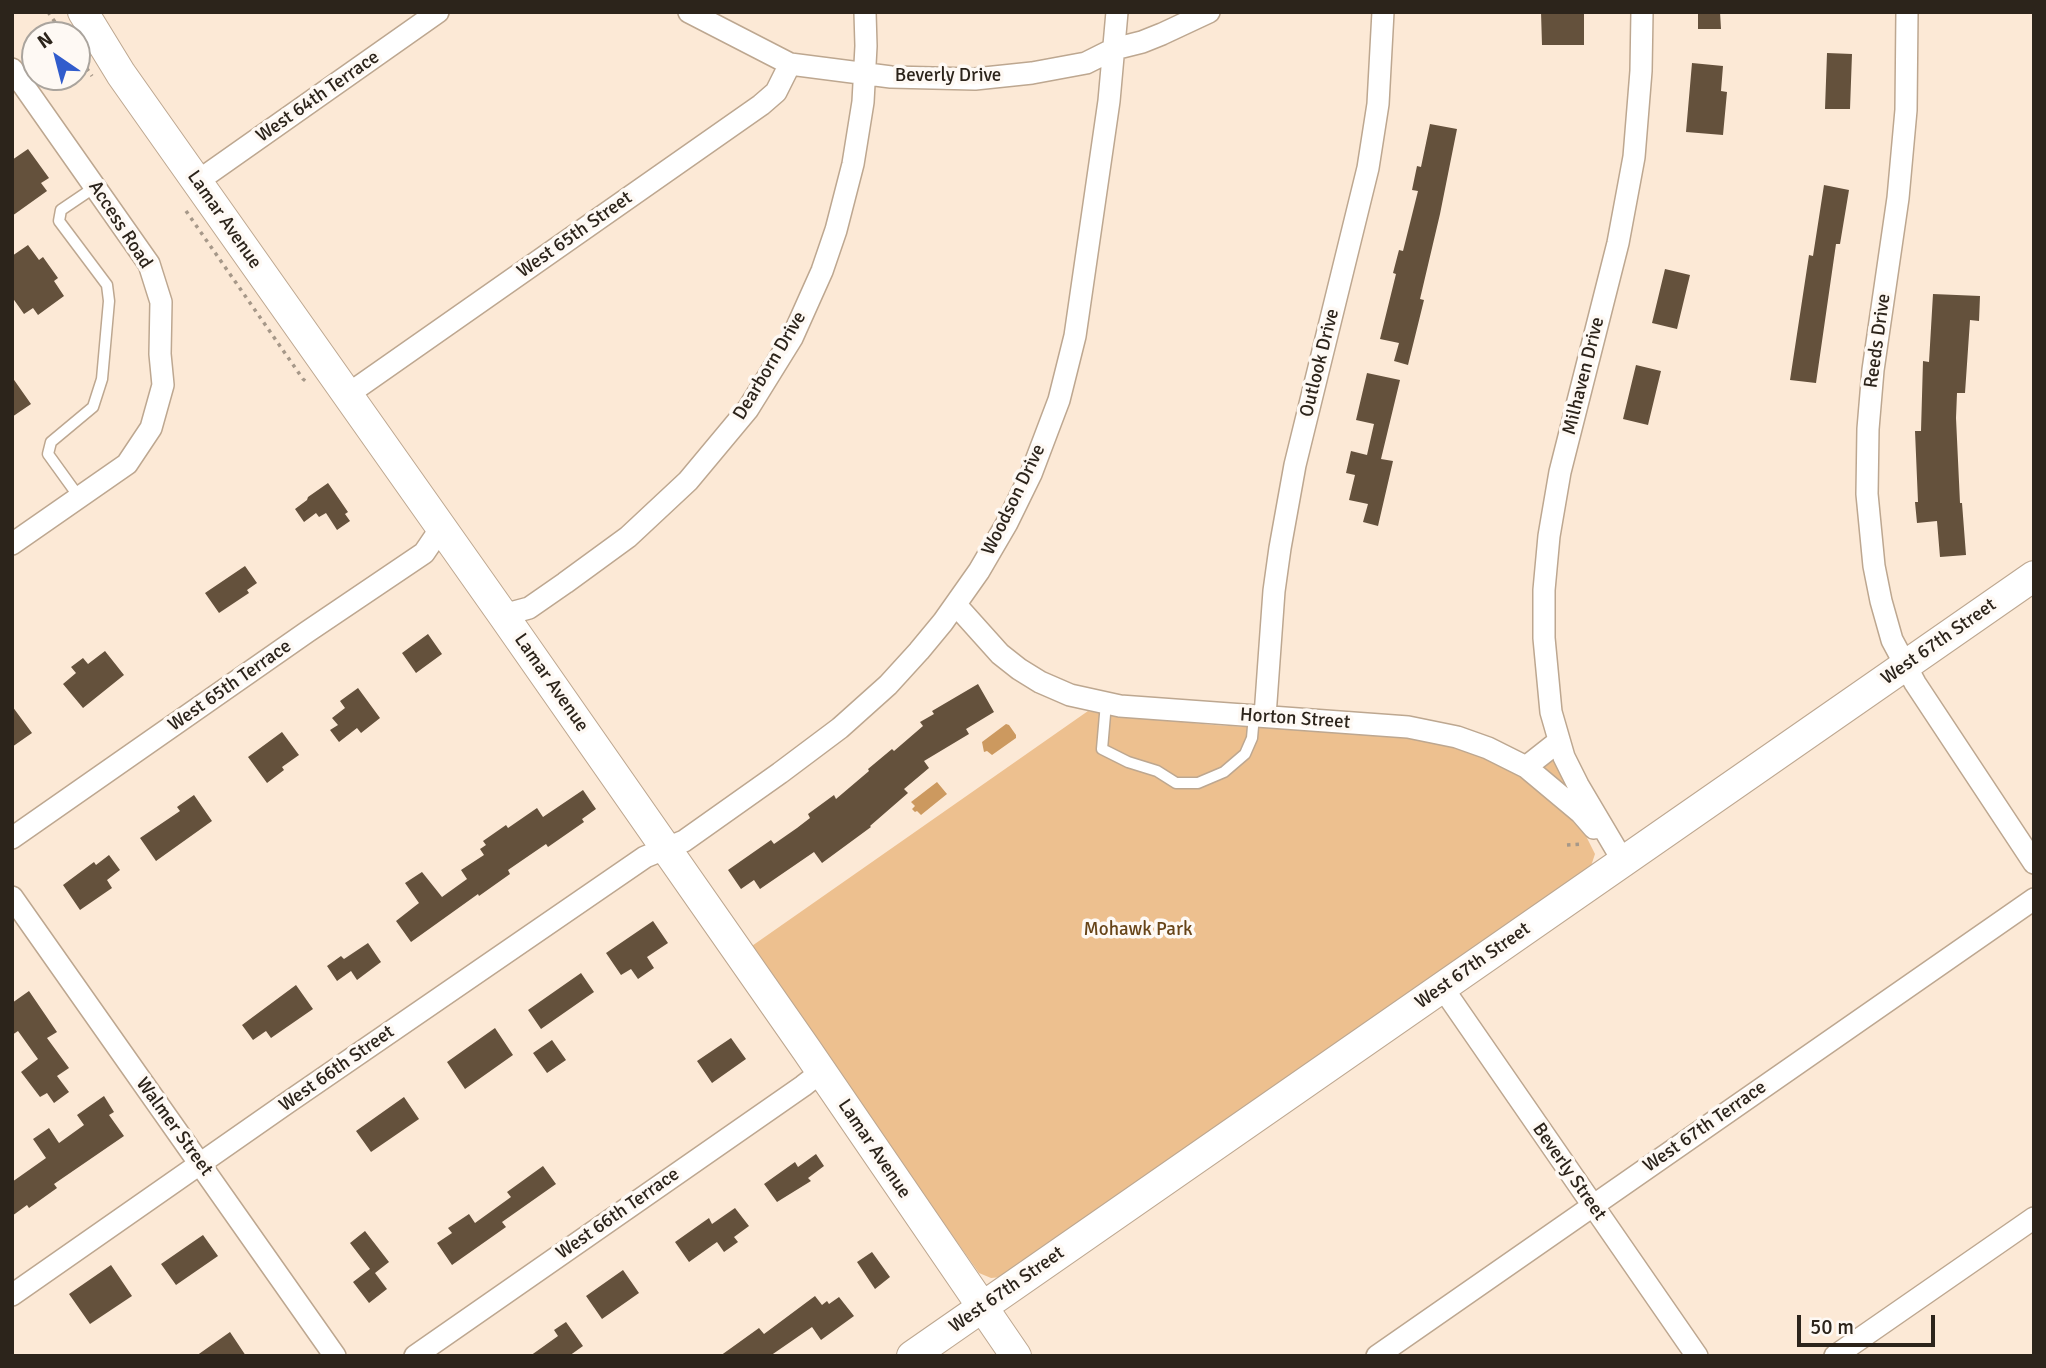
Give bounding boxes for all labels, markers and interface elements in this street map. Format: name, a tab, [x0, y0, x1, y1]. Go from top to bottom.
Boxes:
north arrow	[21, 21, 91, 91]
text: N	[33, 27, 57, 54]
street label: West 64th Terrace	[252, 46, 384, 148]
street label: Beverly Drive	[895, 65, 1001, 87]
street label: Lamar Avenue	[182, 166, 266, 274]
street label: Access Road	[83, 177, 157, 273]
street label: West 65th Street	[513, 187, 637, 283]
street label: Reeds Drive	[1860, 292, 1896, 390]
street label: Outlook Drive	[1296, 306, 1344, 420]
street label: Dearborn Drive	[729, 308, 811, 424]
street label: Milhaven Drive	[1558, 315, 1610, 437]
street label: Woodson Drive	[977, 441, 1051, 559]
street label: West 67th Street	[1877, 594, 2001, 690]
street label: Lamar Avenue	[509, 629, 593, 737]
street label: West 65th Terrace	[164, 635, 296, 737]
street label: Horton Street	[1239, 704, 1351, 734]
street label: West 67th Street	[1411, 918, 1535, 1014]
park label: Mohawk Park	[1084, 919, 1192, 941]
street label: West 66th Street	[275, 1021, 399, 1117]
street label: Walmer Street	[131, 1073, 217, 1181]
street label: West 67th Terrace	[1639, 1076, 1771, 1178]
street label: Lamar Avenue	[832, 1095, 916, 1203]
street label: Beverly Street	[1527, 1119, 1611, 1225]
street label: West 66th Terrace	[552, 1163, 684, 1265]
street label: West 67th Street	[945, 1242, 1069, 1338]
scale bar	[1801, 1302, 1939, 1346]
text: 50 m	[1810, 1314, 1854, 1340]

